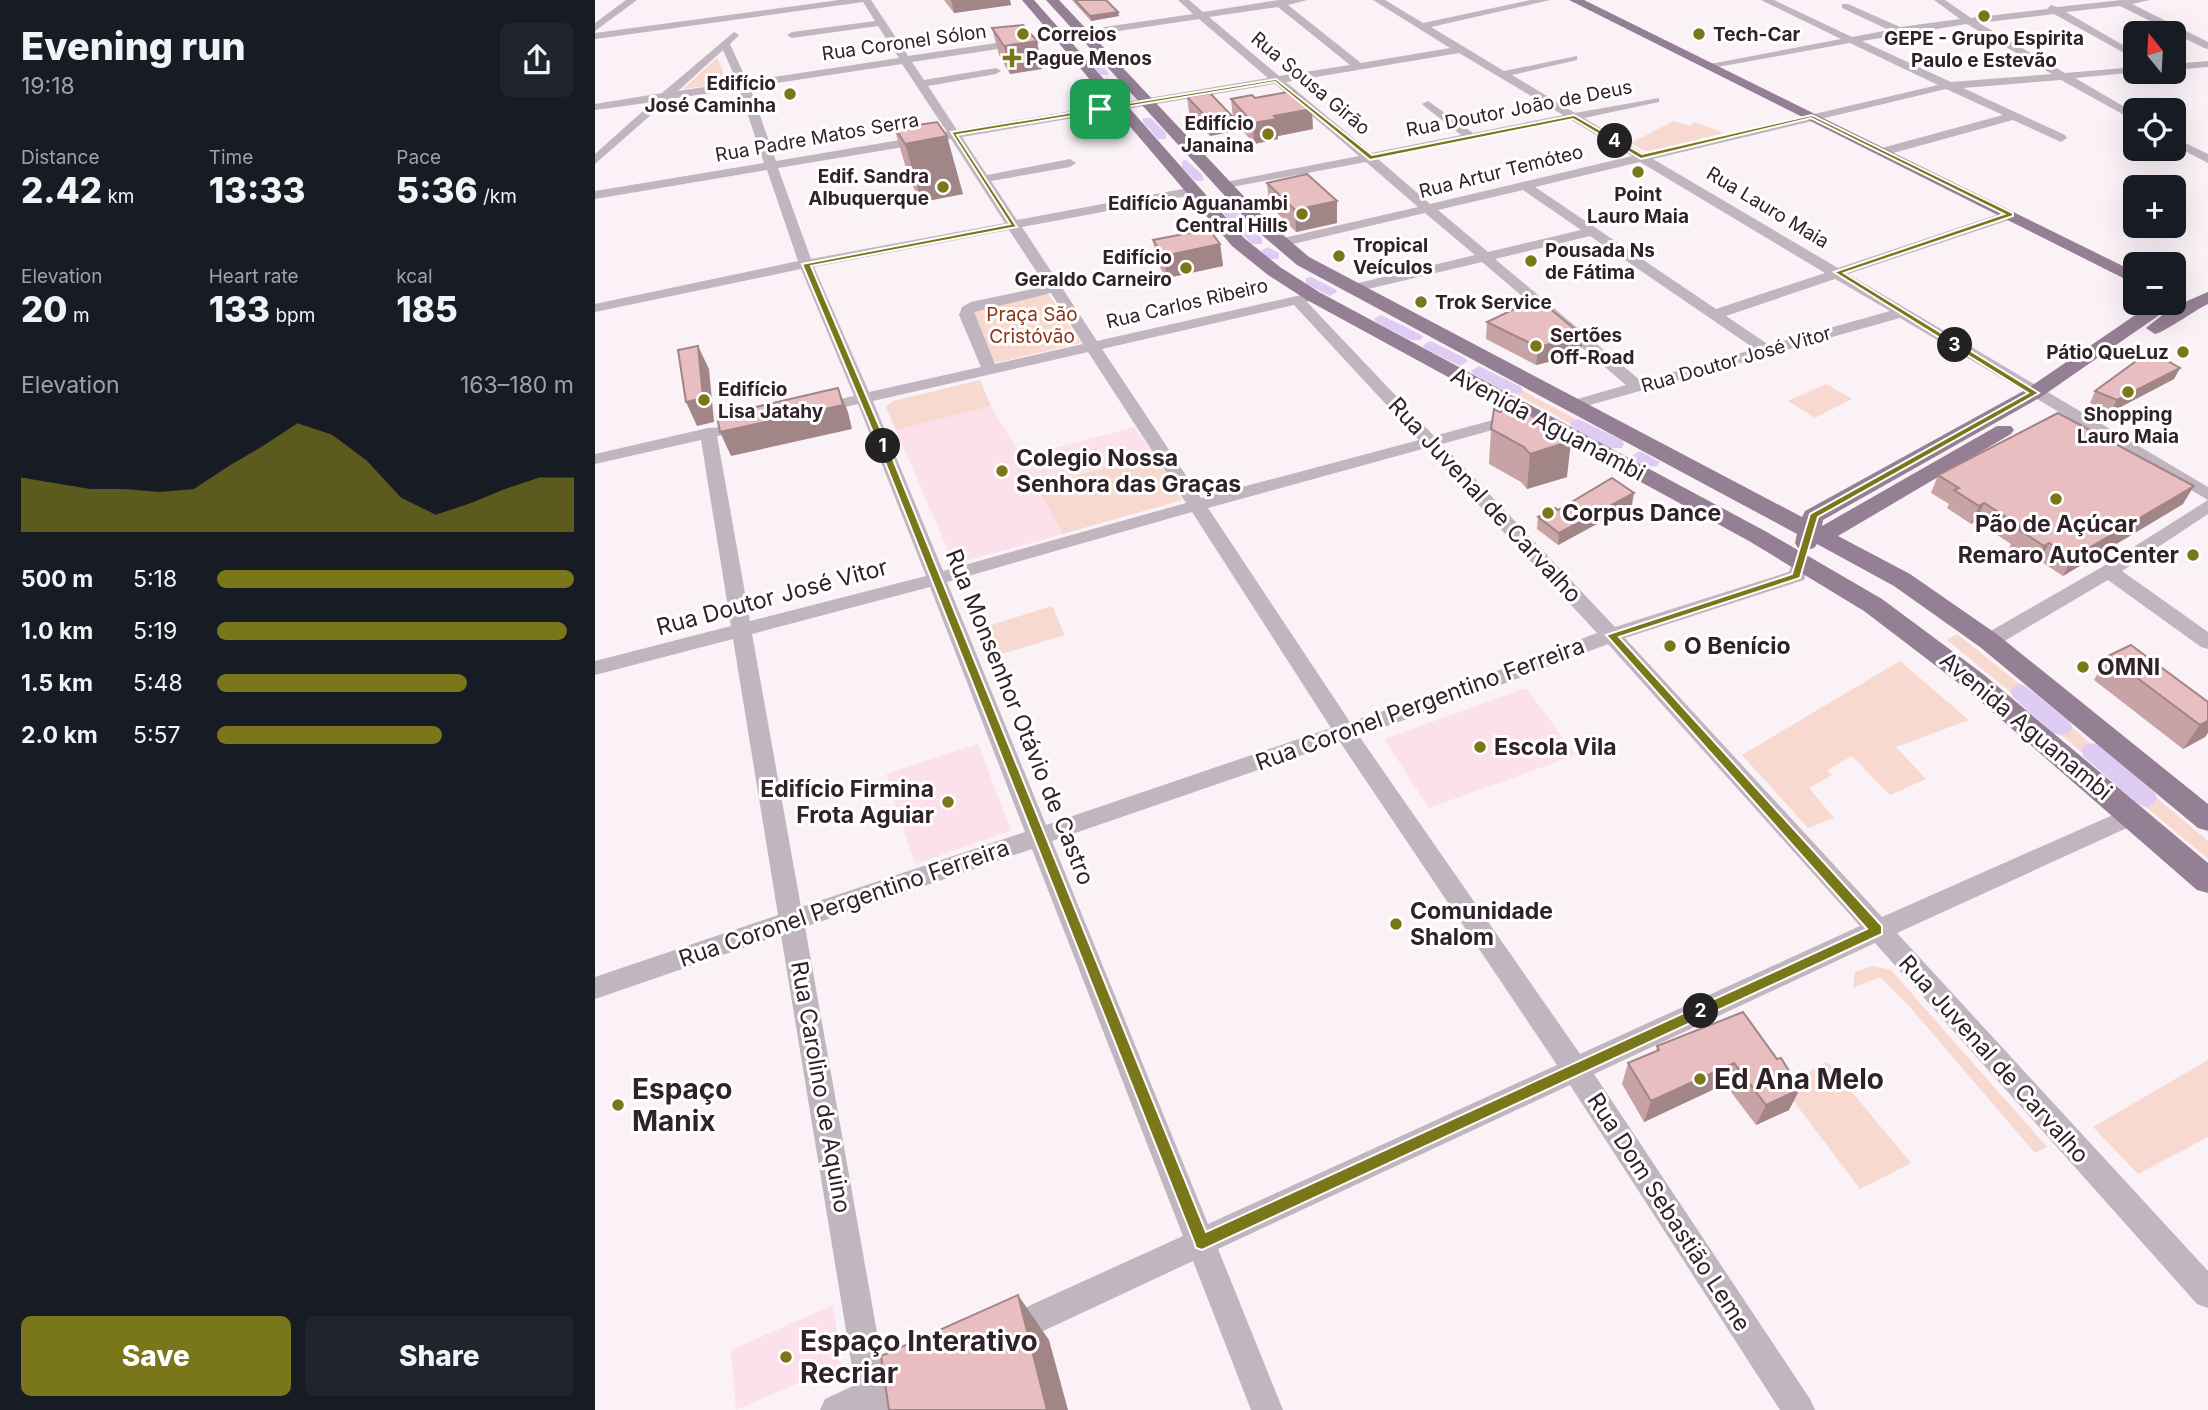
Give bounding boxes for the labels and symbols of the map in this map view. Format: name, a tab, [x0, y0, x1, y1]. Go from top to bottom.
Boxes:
marker: GEPE - Grupo Espirita Paulo e Estevão	[1976, 8, 1992, 24]
street label: Rua Coronel Sólon	[820, 20, 988, 65]
north arrow	[2123, 21, 2186, 84]
place label: Correios	[1037, 23, 1117, 46]
place label: Tech-Car	[1713, 23, 1800, 46]
marker: Correios	[1015, 26, 1031, 42]
marker: Tech-Car	[1691, 26, 1707, 42]
street label: Rua Sousa Girão	[1246, 27, 1375, 140]
place label: GEPE - Grupo Espirita Paulo e Estevão	[1884, 27, 2084, 72]
place label: Pague Menos	[1026, 47, 1152, 70]
marker: Pague Menos	[1004, 50, 1020, 66]
place label: Edifício José Caminha	[645, 72, 776, 117]
street label: Rua Doutor João de Deus	[1404, 75, 1634, 142]
pin	[1070, 79, 1130, 139]
marker: Edifício José Caminha	[782, 86, 798, 102]
street label: Rua Padre Matos Serra	[713, 108, 921, 167]
place label: Edifício Janaina	[1181, 112, 1254, 157]
pin: 4	[1597, 124, 1633, 158]
marker: Edifício Janaina	[1260, 126, 1276, 142]
street label: Rua Artur Temóteo	[1417, 140, 1586, 203]
street label: Rua Lauro Maia	[1702, 162, 1833, 253]
marker: Point Lauro Maia	[1630, 164, 1646, 180]
place label: Edif. Sandra Albuquerque	[808, 165, 929, 210]
marker: Edif. Sandra Albuquerque	[935, 179, 951, 195]
place label: Point Lauro Maia	[1587, 183, 1689, 228]
place label: Edifício Aguanambi Central Hills	[1108, 192, 1288, 237]
marker: Edifício Aguanambi Central Hills	[1294, 206, 1310, 222]
place label: Tropical Veículos	[1353, 234, 1433, 279]
place label: Pousada Ns de Fátima	[1545, 239, 1655, 284]
place label: Edifício Geraldo Carneiro	[1014, 246, 1172, 291]
marker: Tropical Veículos	[1331, 248, 1347, 264]
marker: Pousada Ns de Fátima	[1523, 253, 1539, 269]
marker: Edifício Geraldo Carneiro	[1178, 260, 1194, 276]
street label: Rua Carlos Ribeiro	[1104, 274, 1270, 333]
place label: Trok Service	[1435, 291, 1552, 314]
marker: Trok Service	[1413, 294, 1429, 310]
park label: Praça São Cristóvão	[986, 303, 1078, 348]
street label: Rua Doutor José Vitor	[1638, 321, 1834, 398]
place label: Sertões Off-Road	[1550, 324, 1635, 369]
pin: 3	[1937, 328, 1973, 362]
marker: Sertões Off-Road	[1528, 338, 1544, 354]
place label: Pátio QueLuz	[2046, 341, 2169, 364]
marker: Pátio QueLuz	[2175, 344, 2191, 360]
street label: Avenida Aguanambi	[1446, 361, 1650, 487]
place label: Edifício Lisa Jatahy	[718, 378, 824, 423]
marker: Shopping Lauro Maia	[2120, 384, 2136, 400]
marker: Edifício Lisa Jatahy	[696, 392, 712, 408]
street label: Rua Juvenal de Carvalho	[1383, 392, 1587, 608]
place label: Shopping Lauro Maia	[2077, 403, 2179, 448]
pin: 1	[865, 428, 901, 464]
place label: Colegio Nossa Senhora das Graças	[1016, 444, 1241, 498]
marker: Colegio Nossa Senhora das Graças	[994, 463, 1010, 479]
marker: Pão de Açúcar	[2048, 491, 2064, 507]
place label: Corpus Dance	[1562, 499, 1721, 527]
marker: Corpus Dance	[1540, 505, 1556, 521]
place label: Pão de Açúcar	[1975, 510, 2137, 538]
place label: Remaro AutoCenter	[1958, 541, 2179, 569]
street label: Rua Monsenhor Otávio de Castro	[940, 545, 1100, 889]
marker: Remaro AutoCenter	[2185, 547, 2201, 563]
street label: Rua Doutor José Vitor	[653, 553, 891, 641]
street label: Rua Coronel Pergentino Ferreira	[1252, 631, 1588, 777]
place label: O Benício	[1684, 632, 1791, 660]
marker: O Benício	[1662, 638, 1678, 654]
street label: Avenida Aguanambi	[1934, 646, 2118, 806]
place label: OMNI	[2097, 653, 2160, 681]
marker: OMNI	[2075, 659, 2091, 675]
place label: Escola Vila	[1494, 733, 1617, 761]
marker: Escola Vila	[1472, 739, 1488, 755]
place label: Edifício Firmina Frota Aguiar	[760, 775, 934, 829]
marker: Edifício Firmina Frota Aguiar	[940, 794, 956, 810]
street label: Rua Coronel Pergentino Ferreira	[675, 833, 1013, 973]
place label: Comunidade Shalom	[1410, 897, 1553, 951]
marker: Comunidade Shalom	[1388, 916, 1404, 932]
street label: Rua Juvenal de Carvalho	[1893, 949, 2095, 1169]
street label: Rua Carolino de Aquino	[785, 959, 857, 1215]
pin: 2	[1683, 993, 1719, 1028]
place label: Ed Ana Melo	[1714, 1062, 1884, 1096]
marker: Ed Ana Melo	[1692, 1071, 1708, 1087]
place label: Espaço Manix	[632, 1072, 733, 1138]
street label: Rua Dom Sebastião Leme	[1581, 1088, 1757, 1336]
marker: Espaço Manix	[610, 1097, 626, 1113]
place label: Espaço Interativo Recriar	[800, 1324, 1038, 1390]
marker: Espaço Interativo Recriar	[778, 1349, 794, 1365]

